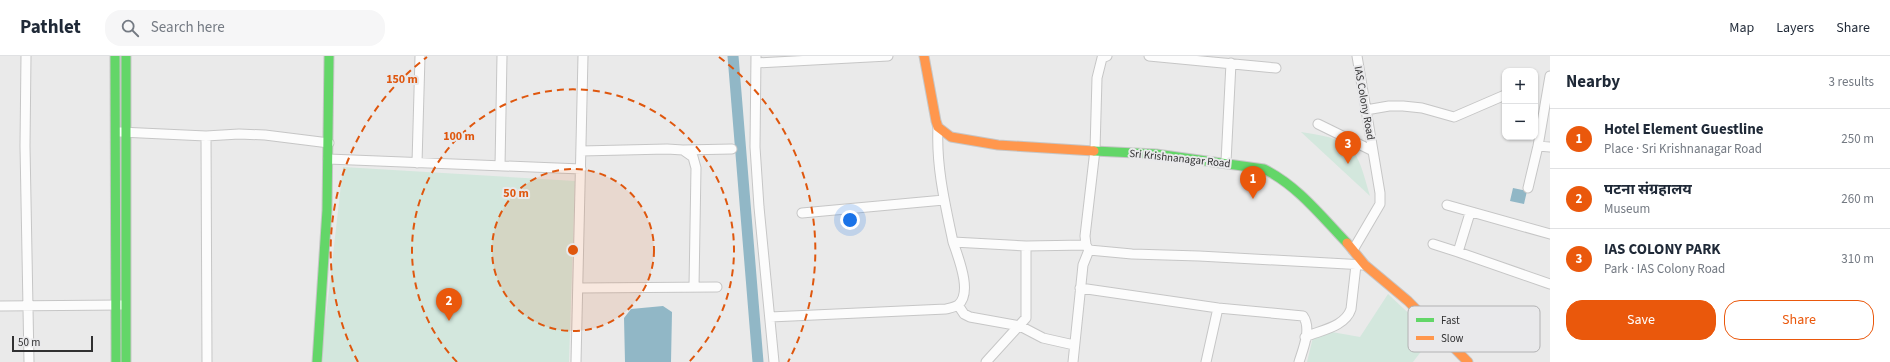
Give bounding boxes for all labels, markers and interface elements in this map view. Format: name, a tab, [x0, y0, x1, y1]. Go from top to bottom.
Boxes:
search box	[105, 10, 385, 46]
text: Pathlet	[20, 14, 81, 41]
icon: search	[119, 17, 141, 39]
text: Search here	[151, 17, 225, 38]
text: Map	[1729, 18, 1754, 38]
text: Layers	[1776, 18, 1814, 38]
text: Share	[1836, 18, 1870, 38]
street label: IAS Colony Road	[1351, 65, 1378, 141]
map controls	[1502, 68, 1538, 140]
button: +	[1502, 68, 1538, 104]
text: Nearby	[1566, 70, 1620, 94]
text: 150 m	[386, 71, 418, 88]
text: 3 results	[1829, 73, 1874, 91]
button: −	[1502, 104, 1538, 140]
text: Hotel Element Guestline	[1604, 119, 1764, 140]
text: 100 m	[443, 128, 475, 145]
text: 1	[1576, 130, 1582, 148]
text: 250 m	[1841, 130, 1874, 148]
pin: 3	[1335, 131, 1361, 164]
text: Place · Sri Krishnanagar Road	[1604, 140, 1762, 158]
street label: Sri Krishnanagar Road	[1129, 146, 1231, 171]
pin: 1	[1240, 166, 1266, 199]
text: पटना संग्रहालय	[1604, 179, 1692, 200]
text: 50 m	[503, 185, 529, 202]
text: 2	[1576, 190, 1582, 208]
text: 260 m	[1841, 190, 1874, 208]
text: Museum	[1604, 200, 1650, 218]
your location	[840, 210, 860, 230]
text: IAS COLONY PARK	[1604, 239, 1721, 260]
centre of rings	[566, 243, 580, 257]
text: 3	[1576, 250, 1582, 268]
text: 310 m	[1841, 250, 1874, 268]
text: Park · IAS Colony Road	[1604, 260, 1725, 278]
pin: 2	[436, 288, 462, 321]
button: Save	[1566, 300, 1716, 340]
button: Share	[1724, 300, 1874, 340]
legend	[1408, 306, 1540, 352]
text: Fast	[1441, 313, 1460, 328]
text: Slow	[1441, 331, 1464, 346]
scale bar	[12, 334, 93, 353]
text: 50 m	[18, 335, 40, 350]

